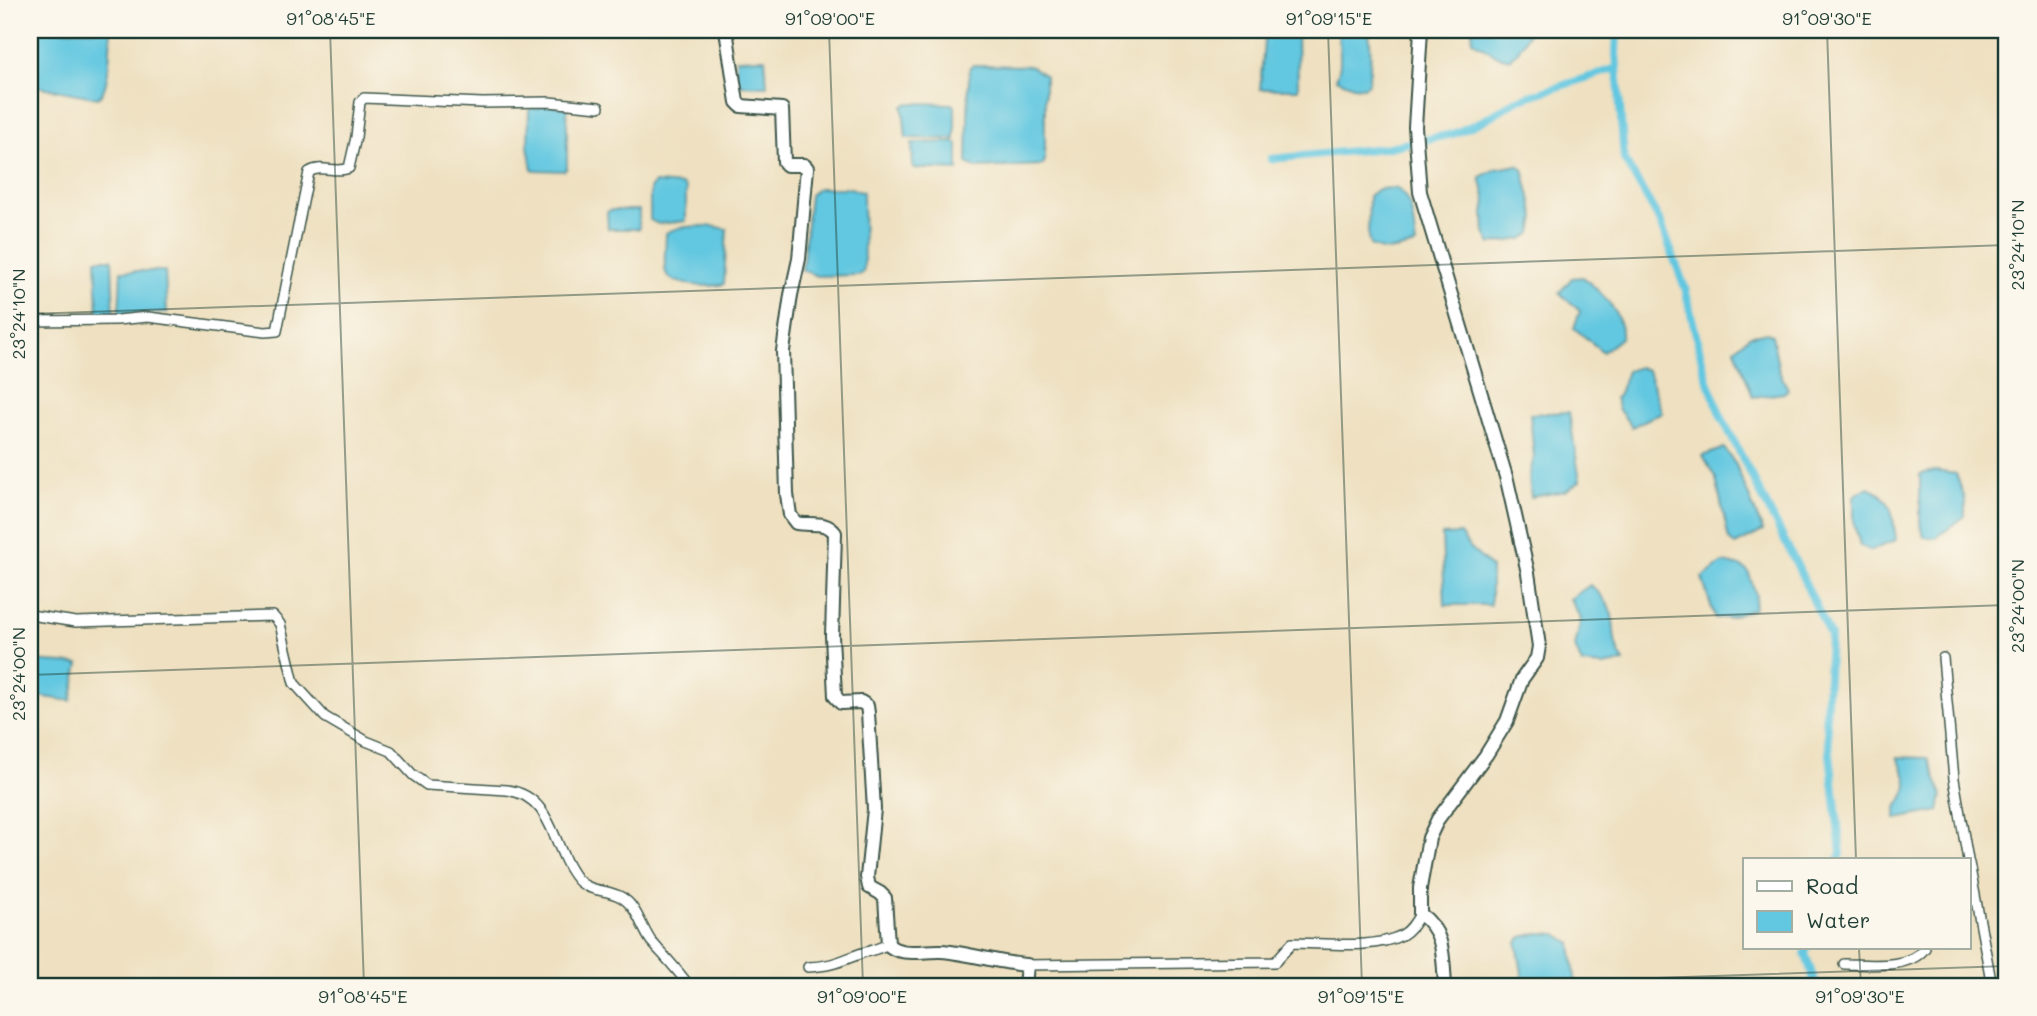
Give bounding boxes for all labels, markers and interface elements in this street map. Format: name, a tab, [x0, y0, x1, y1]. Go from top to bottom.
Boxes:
text: 91°08'45"E	[286, 6, 376, 30]
text: 91°09'00"E	[785, 6, 875, 30]
text: 91°09'15"E	[1286, 6, 1372, 30]
text: 91°09'30"E	[1782, 6, 1872, 30]
text: 23°24'10"N	[2005, 200, 2029, 290]
text: 23°24'10"N	[6, 269, 30, 359]
text: 23°24'00"N	[2005, 559, 2029, 653]
text: 23°24'00"N	[6, 627, 30, 721]
legend	[1743, 858, 1970, 950]
text: Road	[1806, 872, 1858, 899]
text: Water	[1806, 906, 1870, 933]
text: 91°08'45"E	[318, 984, 408, 1008]
text: 91°09'00"E	[817, 984, 907, 1008]
text: 91°09'15"E	[1318, 984, 1404, 1008]
text: 91°09'30"E	[1815, 984, 1905, 1008]

